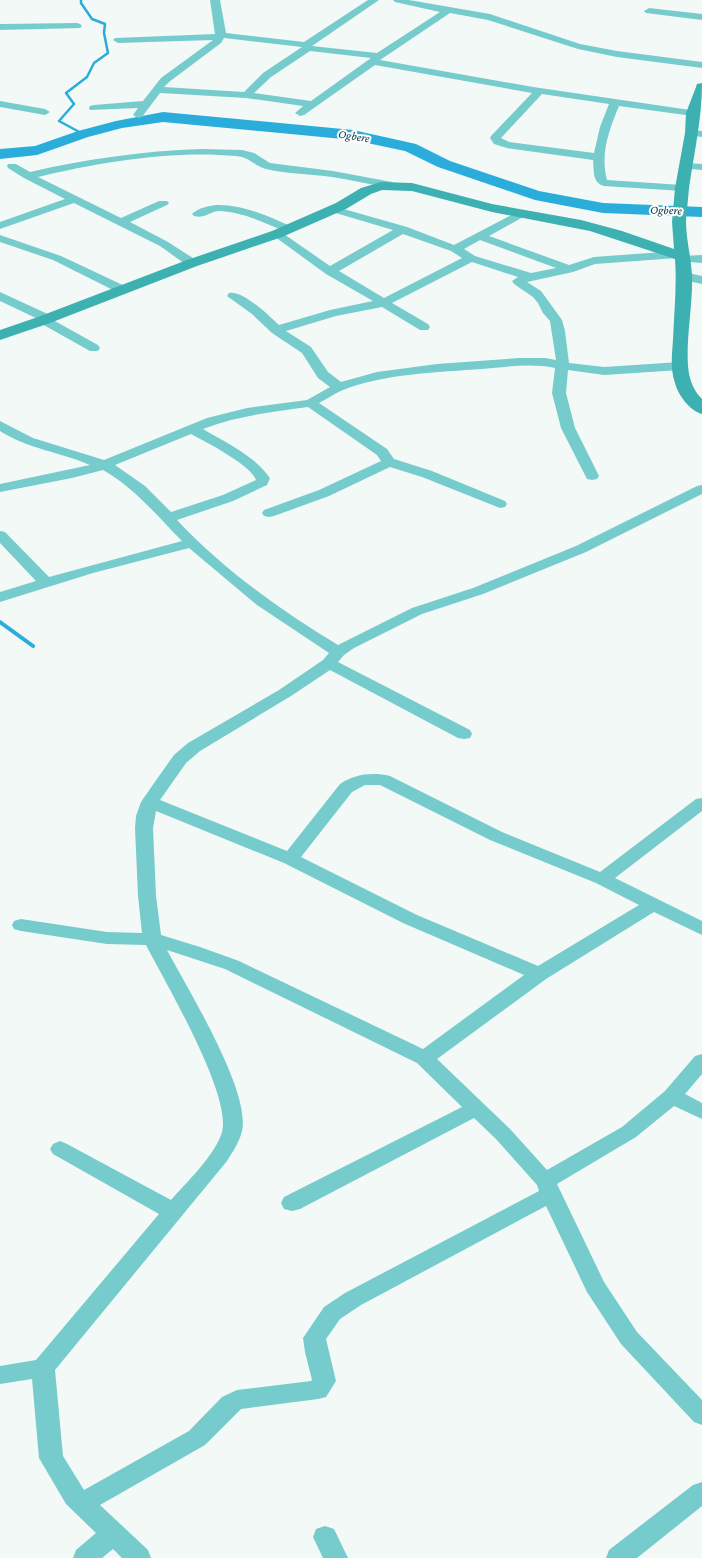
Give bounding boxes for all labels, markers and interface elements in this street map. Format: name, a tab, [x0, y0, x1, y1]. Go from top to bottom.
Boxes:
water label: Ogbere	[337, 127, 371, 145]
water label: Ogbere	[650, 202, 683, 218]

